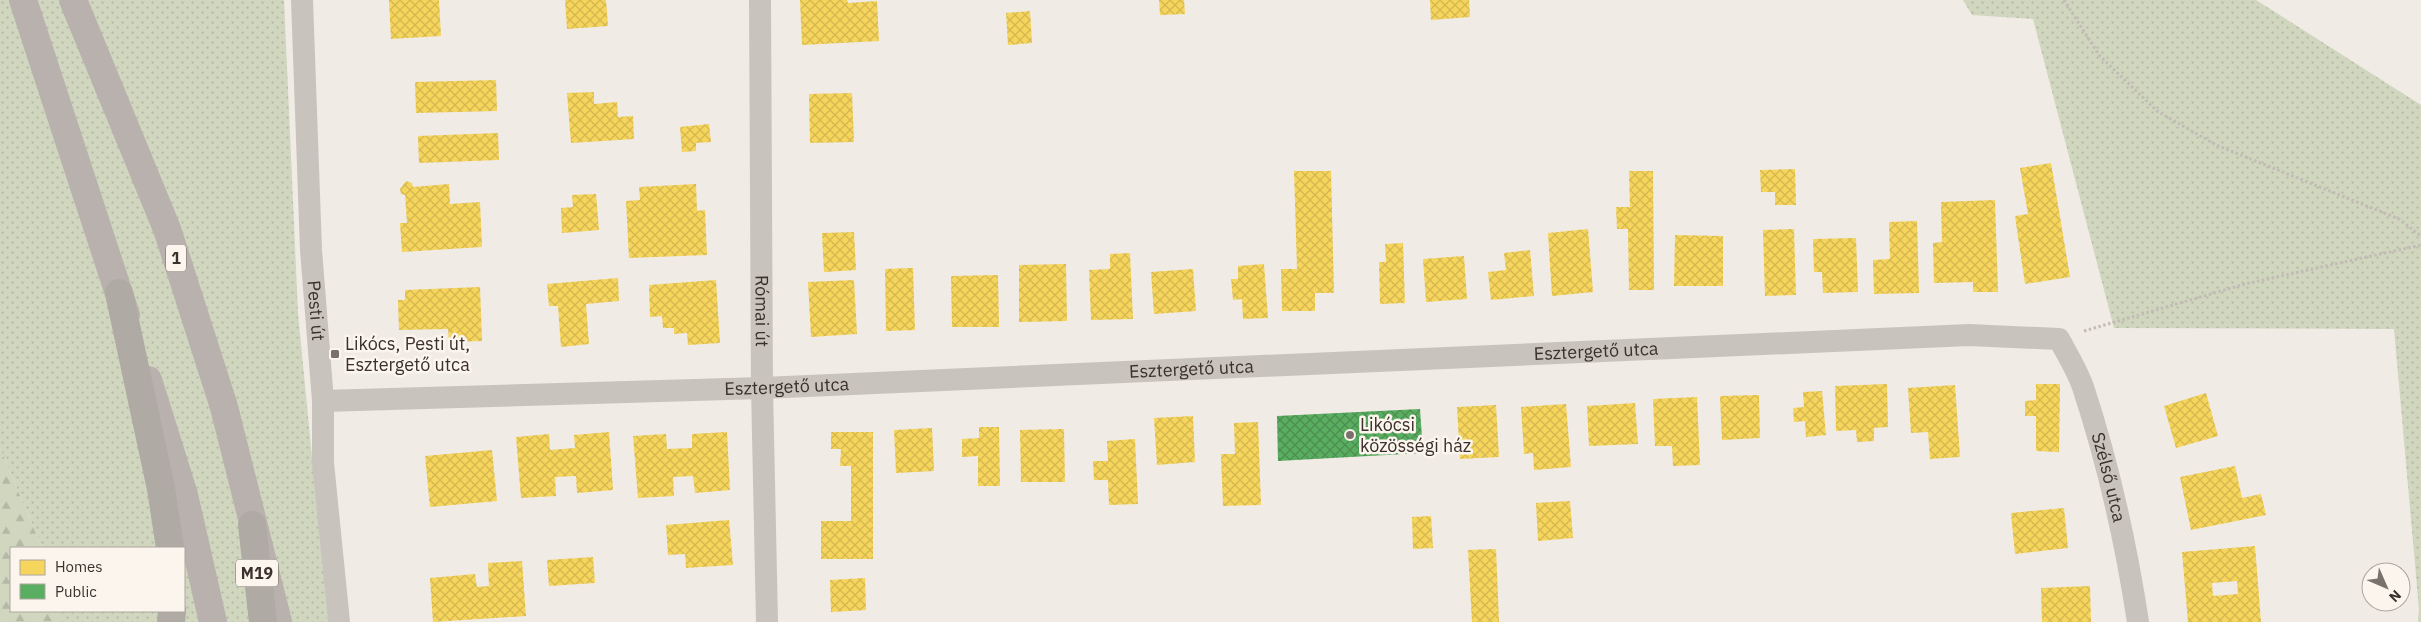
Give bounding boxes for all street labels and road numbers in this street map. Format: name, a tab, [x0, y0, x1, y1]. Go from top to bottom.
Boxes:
road number: 1	[166, 244, 186, 272]
street label: Római út	[750, 275, 774, 347]
street label: Pesti út	[302, 279, 330, 342]
street label: Esztergető utca	[1533, 337, 1659, 365]
street label: Esztergető utca	[1128, 354, 1255, 383]
street label: Esztergető utca	[724, 372, 850, 400]
street label: Szélső utca	[2087, 430, 2131, 525]
road number: M19	[236, 560, 278, 586]

